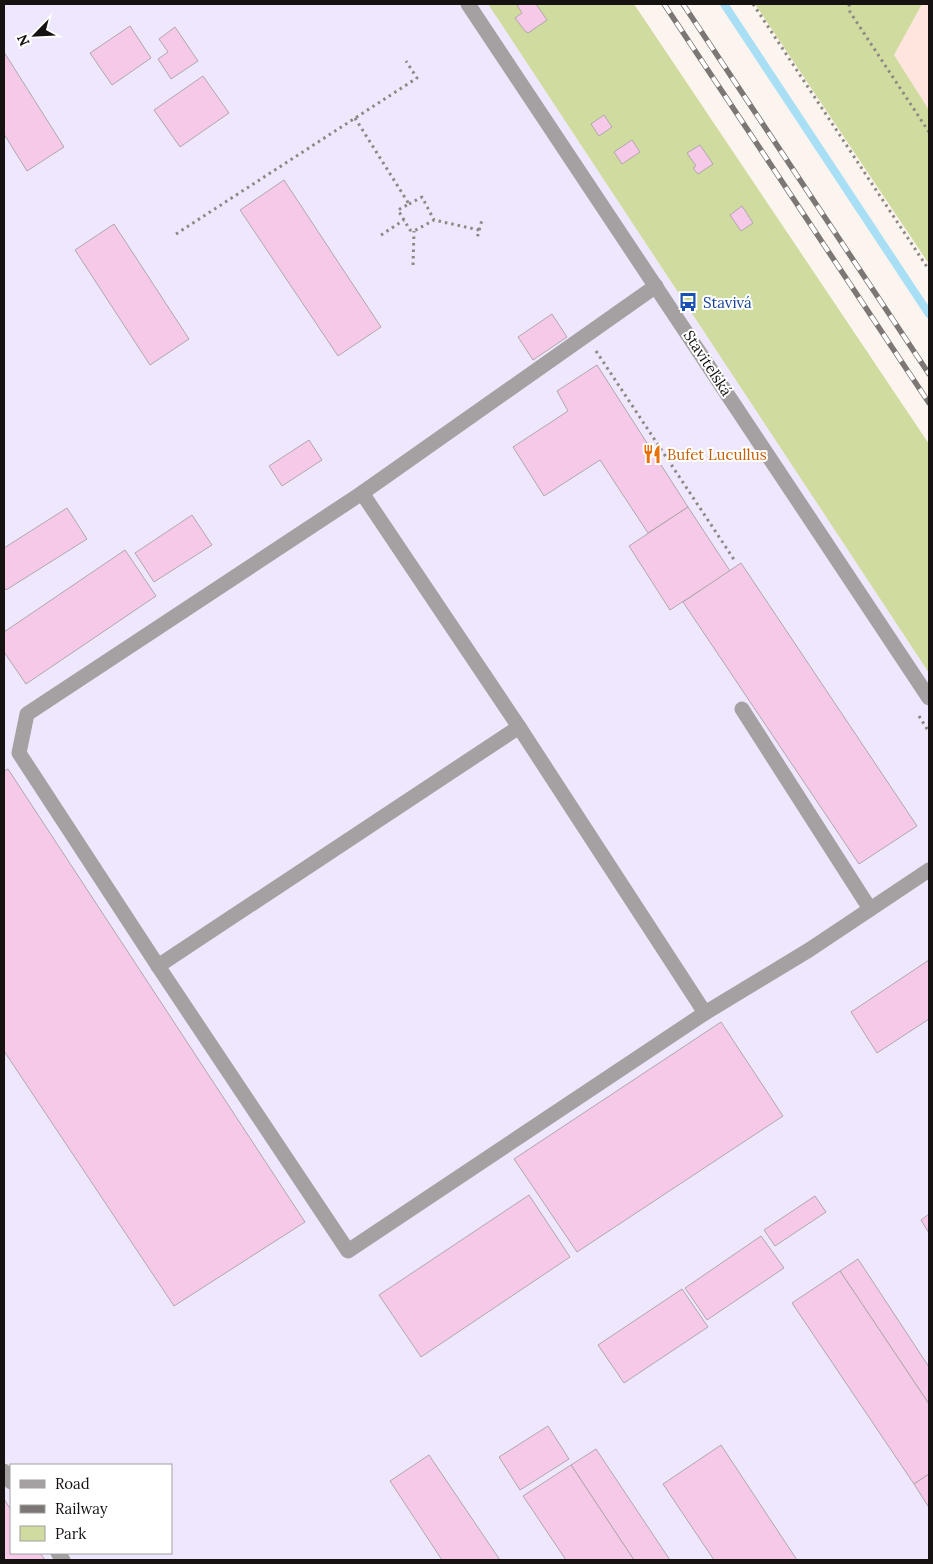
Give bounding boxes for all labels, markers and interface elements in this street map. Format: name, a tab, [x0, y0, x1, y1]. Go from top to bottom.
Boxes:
north arrow	[10, 10, 60, 60]
text: N	[13, 32, 34, 49]
bus stop icon: Stavivá	[677, 291, 699, 313]
place label: Stavivá	[703, 293, 752, 312]
street label: Staviteľská	[680, 327, 736, 400]
restaurant icon: Bufet Lucullus	[641, 443, 663, 465]
place label: Bufet Lucullus	[667, 445, 767, 464]
legend	[10, 1464, 172, 1554]
text: Road	[55, 1474, 90, 1493]
text: Railway	[55, 1499, 108, 1518]
text: Park	[55, 1524, 86, 1543]

